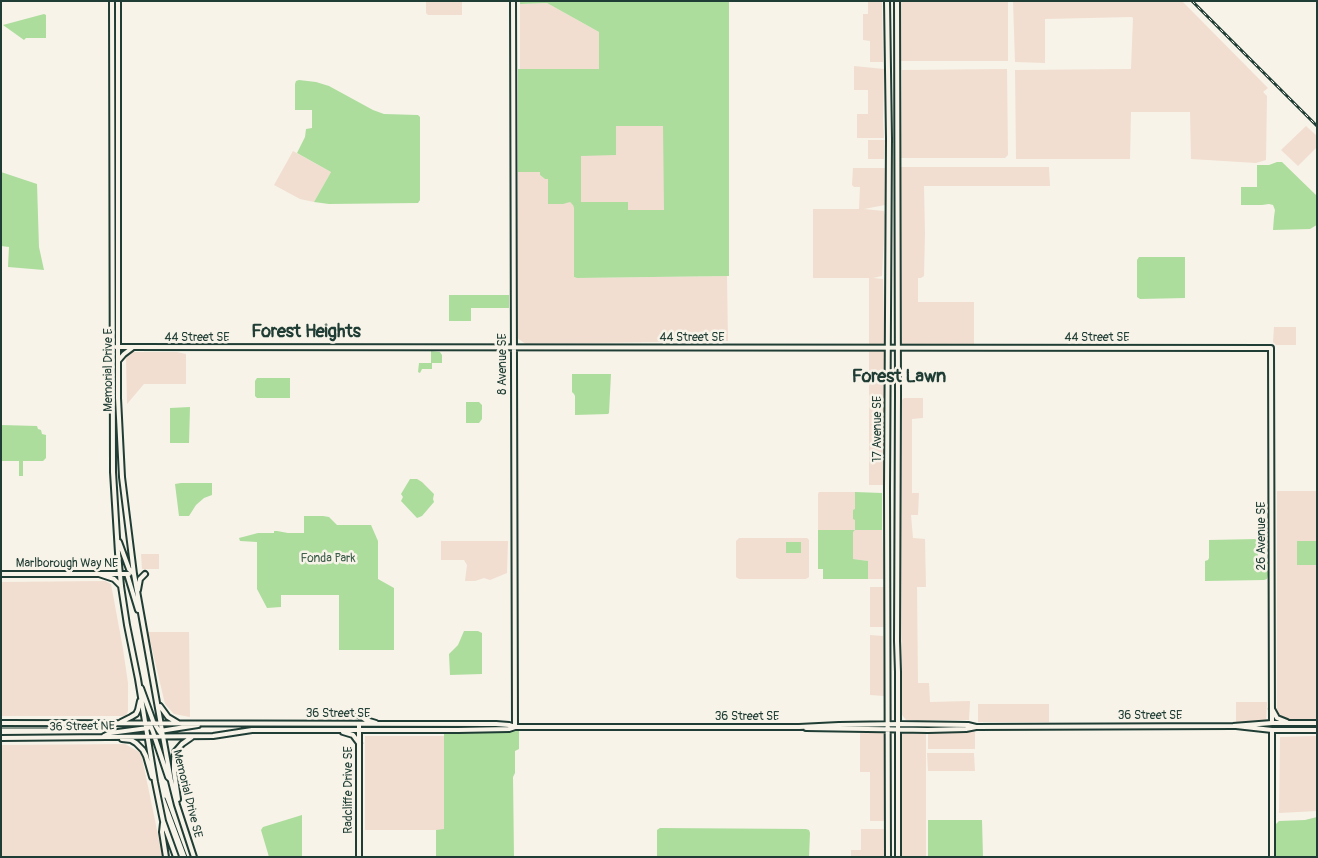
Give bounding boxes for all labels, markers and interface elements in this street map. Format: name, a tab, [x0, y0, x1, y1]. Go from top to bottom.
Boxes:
district label: Forest Heights	[251, 321, 361, 343]
street label: Memorial Drive E	[102, 328, 116, 412]
street label: 44 Street SE	[165, 331, 229, 345]
street label: 44 Street SE	[660, 331, 724, 345]
street label: 44 Street SE	[1065, 331, 1129, 345]
street label: 8 Avenue SE	[496, 333, 510, 395]
district label: Forest Lawn	[852, 366, 946, 388]
street label: 17 Avenue SE	[871, 396, 885, 462]
street label: 26 Avenue SE	[1255, 501, 1269, 571]
park label: Fonda Park	[301, 552, 355, 566]
street label: Marlborough Way NE	[16, 557, 118, 571]
street label: 36 Street SE	[306, 707, 370, 721]
street label: 36 Street SE	[1118, 709, 1182, 723]
street label: 36 Street SE	[715, 710, 779, 724]
street label: 36 Street NE	[49, 719, 115, 735]
street label: Radcliffe Drive SE	[342, 746, 356, 834]
street label: Memorial Drive SE	[169, 748, 205, 840]

